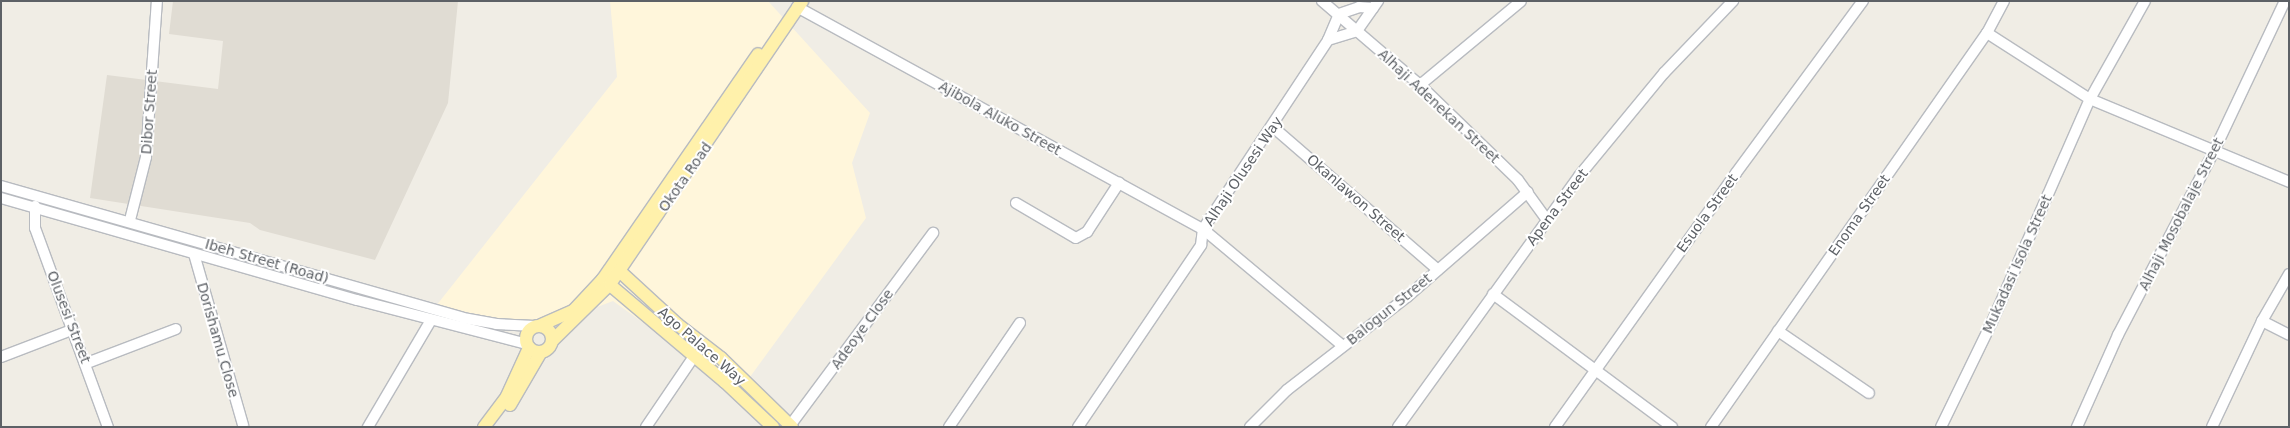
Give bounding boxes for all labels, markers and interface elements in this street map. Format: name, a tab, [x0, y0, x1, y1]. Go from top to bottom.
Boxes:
street label: Alhaji Adenekan Street	[1375, 45, 1503, 167]
street label: Dibor Street	[138, 69, 160, 155]
street label: Ajibola Aluko Street	[936, 77, 1064, 159]
street label: Alhaji Olusesi Way	[1200, 113, 1286, 229]
street label: Alhaji Mosobalaje Street	[2135, 135, 2227, 293]
street label: Okota Road	[655, 139, 715, 215]
street label: Okanlawon Street	[1303, 151, 1409, 245]
street label: Apena Street	[1523, 165, 1591, 249]
street label: Esuola Street	[1673, 170, 1741, 256]
street label: Enoma Street	[1825, 171, 1893, 259]
street label: Mukadasi Isola Street	[1979, 192, 2055, 336]
street label: Ibeh Street (Road)	[203, 235, 331, 287]
street label: Olusesi Street	[44, 268, 94, 366]
street label: Balogun Street	[1343, 270, 1435, 348]
street label: Dorishamu Close	[194, 281, 242, 399]
street label: Adeoye Close	[827, 286, 897, 372]
street label: Ago Palace Way	[655, 303, 749, 389]

